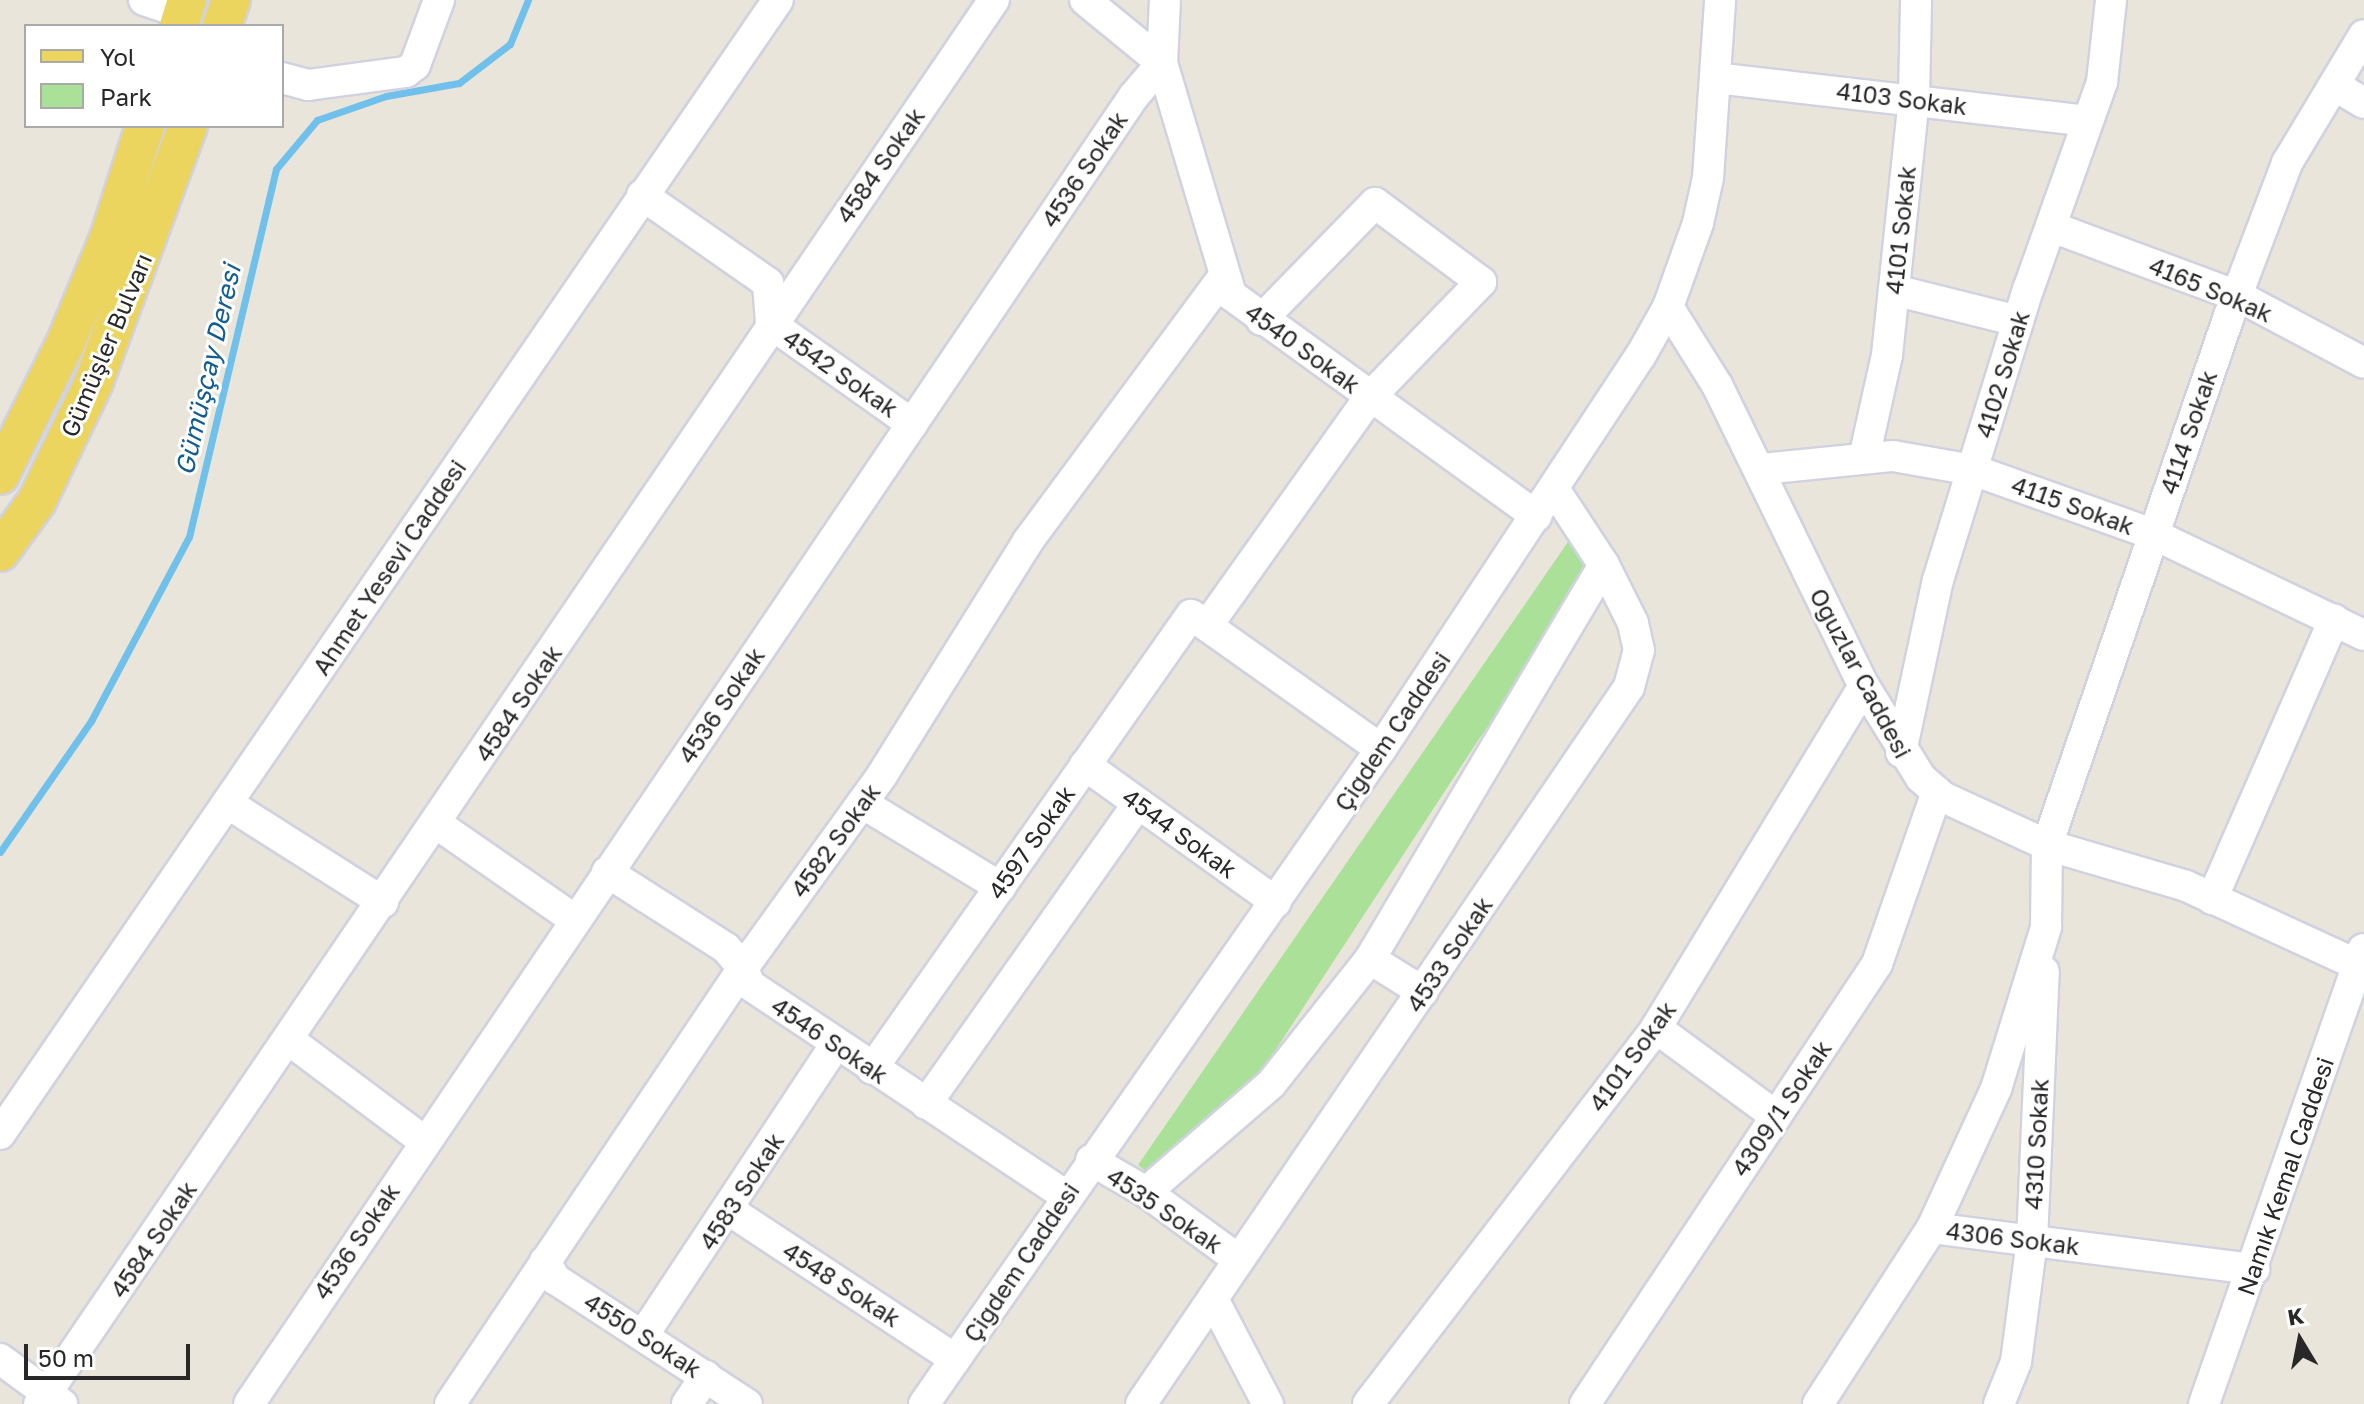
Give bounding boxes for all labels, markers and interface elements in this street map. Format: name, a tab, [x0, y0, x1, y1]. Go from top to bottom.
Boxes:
legend	[24, 24, 284, 128]
text: Yol	[100, 42, 136, 71]
street label: 4103 Sokak	[1835, 76, 1969, 120]
text: Park	[100, 82, 152, 111]
street label: 4584 Sokak	[830, 102, 930, 228]
street label: 4536 Sokak	[1035, 106, 1133, 232]
street label: 4101 Sokak	[1879, 164, 1921, 296]
street label: Gümüşler Bulvarı	[54, 249, 158, 441]
street label: 4165 Sokak	[2145, 250, 2277, 328]
water label: Gümüşçay Deresi	[169, 262, 247, 478]
street label: 4540 Sokak	[1240, 297, 1366, 399]
street label: 4102 Sokak	[1969, 307, 2035, 441]
street label: 4542 Sokak	[778, 323, 904, 423]
street label: 4114 Sokak	[2153, 366, 2223, 498]
street label: Ahmet Yesevi Caddesi	[306, 454, 472, 680]
street label: 4115 Sokak	[2008, 470, 2138, 540]
street label: Oğuzlar Caddesi	[1804, 583, 1918, 763]
street label: 4584 Sokak	[469, 639, 567, 767]
street label: 4536 Sokak	[672, 642, 770, 768]
street label: Çiğdem Caddesi	[1328, 646, 1456, 816]
street label: 4582 Sokak	[784, 778, 886, 902]
street label: 4597 Sokak	[981, 780, 1081, 904]
street label: 4544 Sokak	[1117, 782, 1243, 884]
street label: 4533 Sokak	[1400, 891, 1498, 1017]
street label: 4546 Sokak	[766, 991, 894, 1089]
street label: 4101 Sokak	[1582, 995, 1682, 1117]
street label: 4309/1 Sokak	[1725, 1035, 1837, 1181]
street label: Namık Kemal Caddesi	[2231, 1053, 2339, 1299]
street label: 4310 Sokak	[2018, 1078, 2054, 1210]
street label: 4583 Sokak	[693, 1127, 789, 1255]
street label: 4535 Sokak	[1102, 1161, 1228, 1259]
street label: 4584 Sokak	[104, 1175, 202, 1303]
street label: Çiğdem Caddesi	[957, 1177, 1085, 1347]
street label: 4536 Sokak	[307, 1178, 405, 1304]
street label: 4306 Sokak	[1945, 1216, 2081, 1260]
street label: 4548 Sokak	[778, 1235, 906, 1333]
street label: 4550 Sokak	[579, 1287, 707, 1383]
north arrow	[2260, 1300, 2340, 1380]
text: K	[2286, 1301, 2306, 1331]
scale bar	[28, 1328, 194, 1378]
text: 50 m	[38, 1343, 94, 1372]

